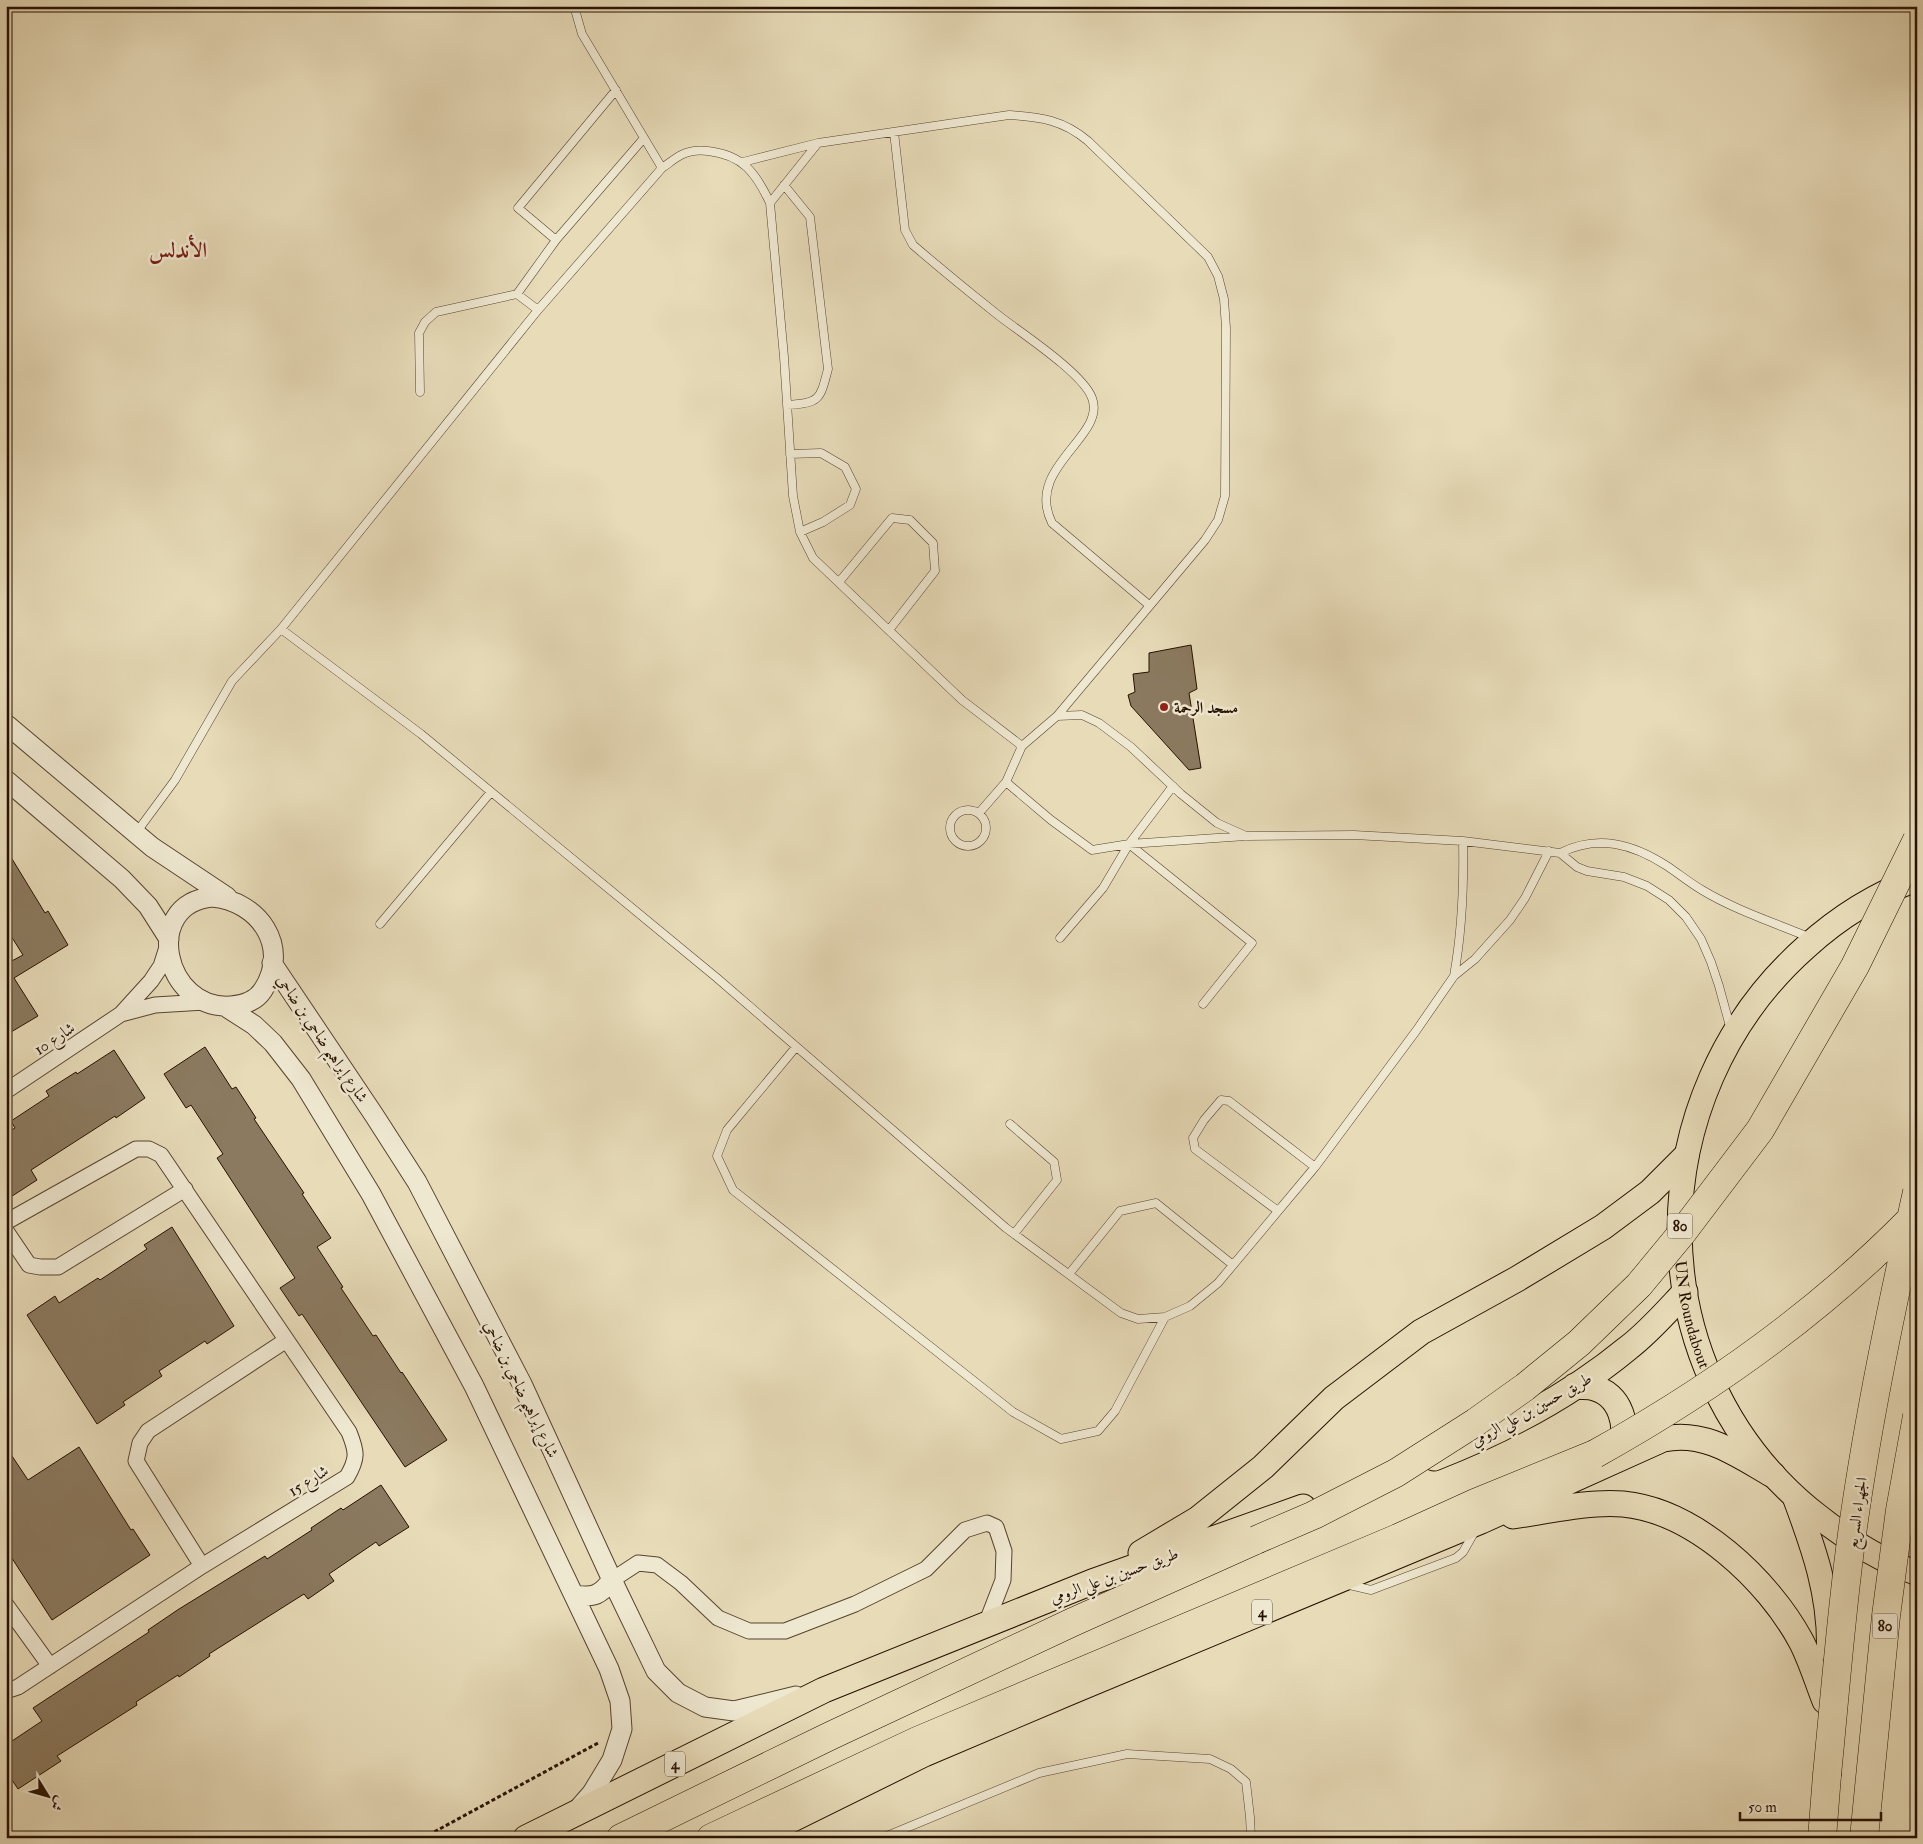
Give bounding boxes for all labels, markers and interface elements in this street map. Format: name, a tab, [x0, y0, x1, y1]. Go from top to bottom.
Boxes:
district label: الأندلس	[149, 234, 207, 264]
place label: مسجد الرحمة	[1174, 698, 1238, 718]
marker: مسجد الرحمة	[1158, 701, 1170, 713]
street label: شارع إبراهيم ضاحي بن ضاحي	[267, 971, 372, 1110]
street label: شارع 10	[30, 1018, 80, 1062]
road number: 80	[1668, 1214, 1692, 1238]
street label: UN Roundabout	[1670, 1260, 1714, 1371]
street label: شارع إبراهيم ضاحي بن ضاحي	[474, 1318, 563, 1464]
street label: طريق حسين بن علي الرومي	[1468, 1368, 1598, 1456]
street label: شارع 15	[285, 1461, 334, 1503]
street label: الجهراء السريع	[1842, 1476, 1877, 1551]
street label: طريق حسين بن علي الرومي	[1047, 1543, 1183, 1613]
road number: 4	[1252, 1600, 1272, 1624]
road number: 80	[1872, 1614, 1898, 1638]
road number: 4	[665, 1752, 685, 1776]
north arrow	[22, 1772, 72, 1822]
scale bar	[1740, 1789, 1882, 1821]
text: ش	[47, 1793, 69, 1814]
text: 50 m	[1748, 1798, 1777, 1817]

